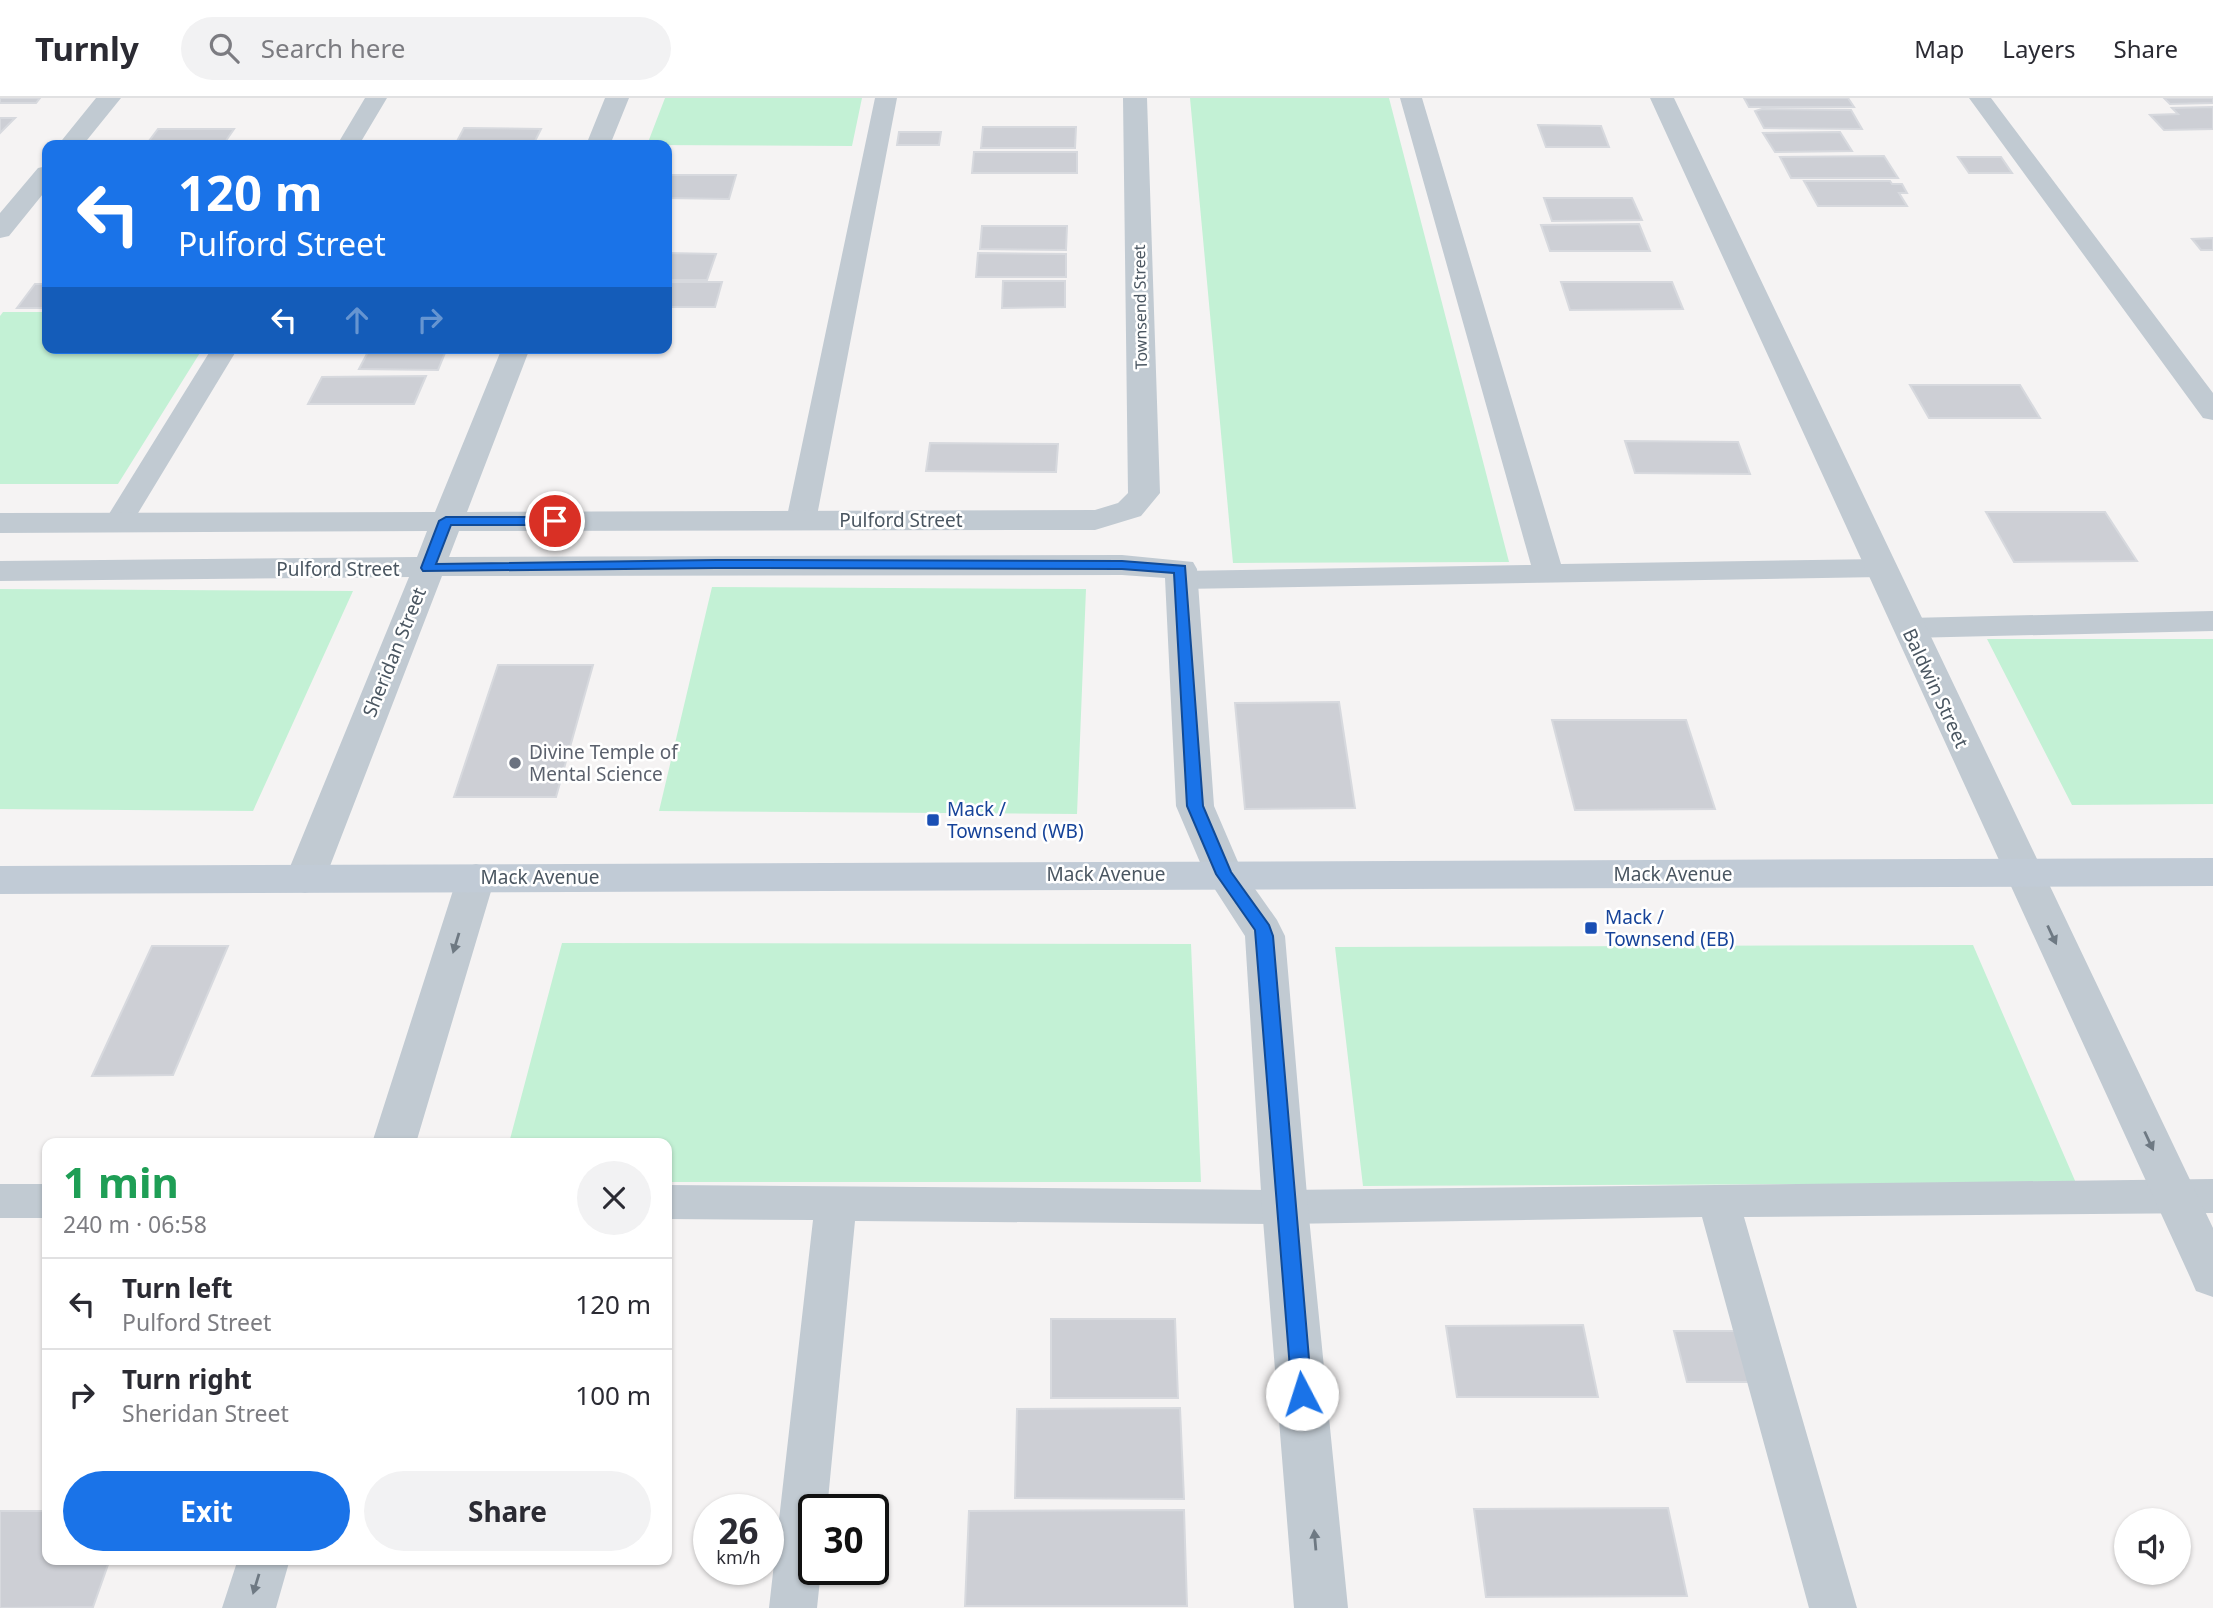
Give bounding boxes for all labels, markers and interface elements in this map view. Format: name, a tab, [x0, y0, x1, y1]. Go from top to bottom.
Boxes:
search box	[181, 17, 671, 80]
text: Turnly	[35, 26, 139, 71]
icon: search	[205, 29, 243, 67]
text: Search here	[261, 30, 405, 66]
text: Map	[1914, 32, 1964, 65]
text: Layers	[2002, 32, 2076, 65]
text: Share	[2114, 32, 2178, 65]
text: 120 m	[178, 159, 323, 225]
icon: left	[63, 168, 154, 259]
text: Pulford Street	[178, 222, 386, 265]
street label: Townsend Street	[1128, 244, 1152, 370]
icon: left	[265, 301, 303, 339]
icon: ahead	[338, 301, 376, 339]
icon: right	[411, 301, 449, 339]
pin	[525, 491, 585, 551]
icon: arrive	[536, 502, 574, 540]
street label: Pulford Street	[839, 507, 963, 533]
street label: Pulford Street	[276, 556, 400, 582]
street label: Sheridan Street	[356, 583, 432, 721]
street label: Baldwin Street	[1897, 624, 1975, 752]
place label: Divine Temple of Mental Science	[529, 739, 679, 787]
marker: Divine Temple of Mental Science	[507, 755, 523, 771]
place label: Mack / Townsend (WB)	[947, 796, 1084, 844]
marker: Mack / Townsend (WB)	[925, 812, 941, 828]
street label: Mack Avenue	[1047, 861, 1165, 887]
street label: Mack Avenue	[1614, 861, 1732, 887]
street label: Mack Avenue	[481, 864, 599, 890]
place label: Mack / Townsend (EB)	[1605, 904, 1735, 952]
marker: Mack / Townsend (EB)	[1583, 920, 1599, 936]
one-way arrow	[2047, 925, 2058, 946]
one-way arrow	[450, 933, 461, 954]
one-way arrow	[2143, 1131, 2155, 1151]
text: 1 min	[63, 1153, 179, 1210]
button: close	[577, 1161, 651, 1235]
text: 240 m · 06:58	[63, 1208, 207, 1240]
text: Turn left	[122, 1270, 233, 1306]
icon: left	[63, 1285, 101, 1323]
text: 120 m	[575, 1286, 651, 1322]
text: Pulford Street	[122, 1306, 271, 1338]
position arrow	[1265, 1357, 1339, 1431]
text: Turn right	[122, 1361, 252, 1397]
icon: right	[63, 1376, 101, 1414]
text: 100 m	[575, 1377, 651, 1413]
text: Sheridan Street	[122, 1397, 289, 1429]
button: Exit	[63, 1471, 350, 1551]
button: Share	[364, 1471, 651, 1551]
speed limit sign: 30	[798, 1494, 889, 1585]
text: 26	[718, 1507, 759, 1554]
map controls	[2114, 1508, 2191, 1585]
button: sound	[2114, 1508, 2191, 1585]
one-way arrow	[1309, 1529, 1320, 1551]
text: km/h	[716, 1545, 761, 1569]
one-way arrow	[251, 1573, 261, 1594]

